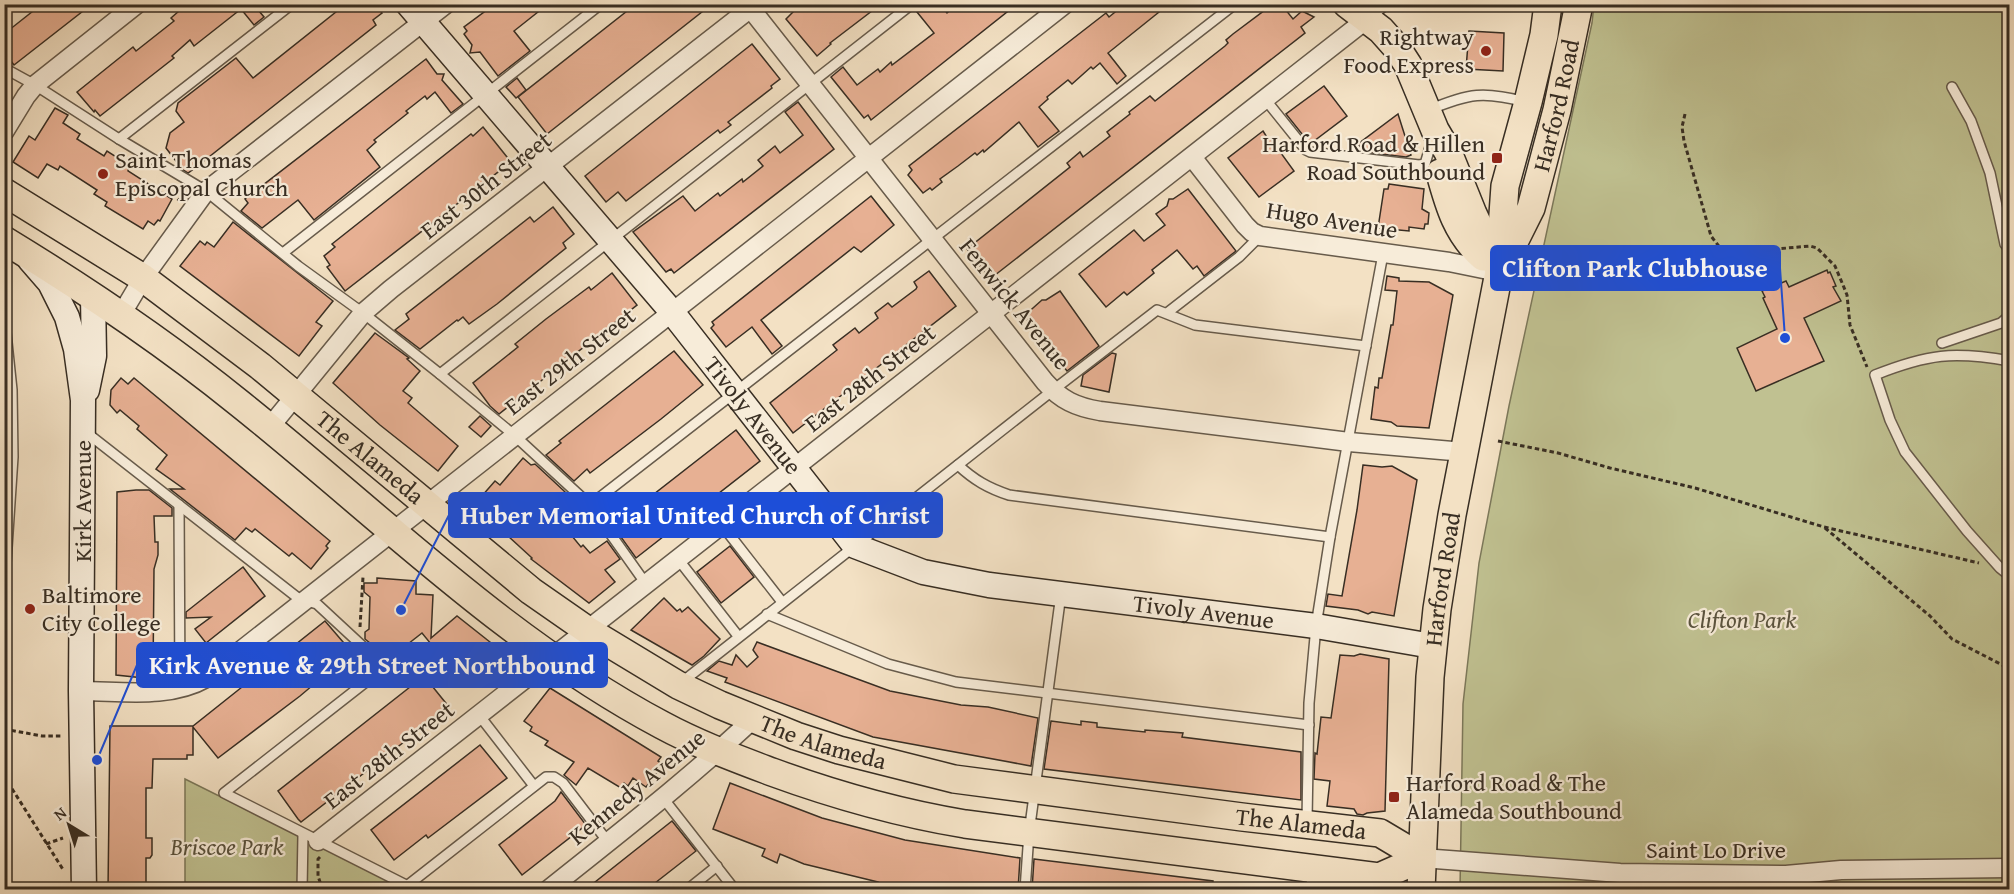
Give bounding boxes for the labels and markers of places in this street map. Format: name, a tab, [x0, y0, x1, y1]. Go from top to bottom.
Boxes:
place label: Rightway Food Express	[1343, 19, 1474, 82]
marker: Rightway Food Express	[1479, 44, 1493, 58]
place label: Harford Road & Hillen Road Southbound	[1262, 126, 1486, 189]
place label: Saint Thomas Episcopal Church	[115, 142, 289, 205]
marker: Harford Road & Hillen Road Southbound	[1490, 151, 1504, 165]
marker: Saint Thomas Episcopal Church	[96, 167, 110, 181]
callout: Clifton Park Clubhouse	[1491, 246, 1780, 290]
callout: Huber Memorial United Church of Christ	[449, 493, 942, 537]
place label: Baltimore City College	[42, 577, 161, 640]
marker: Baltimore City College	[23, 602, 37, 616]
callout: Kirk Avenue & 29th Street Northbound	[137, 643, 607, 687]
place label: Harford Road & The Alameda Southbound	[1406, 765, 1622, 828]
marker: Harford Road & The Alameda Southbound	[1387, 790, 1401, 804]

